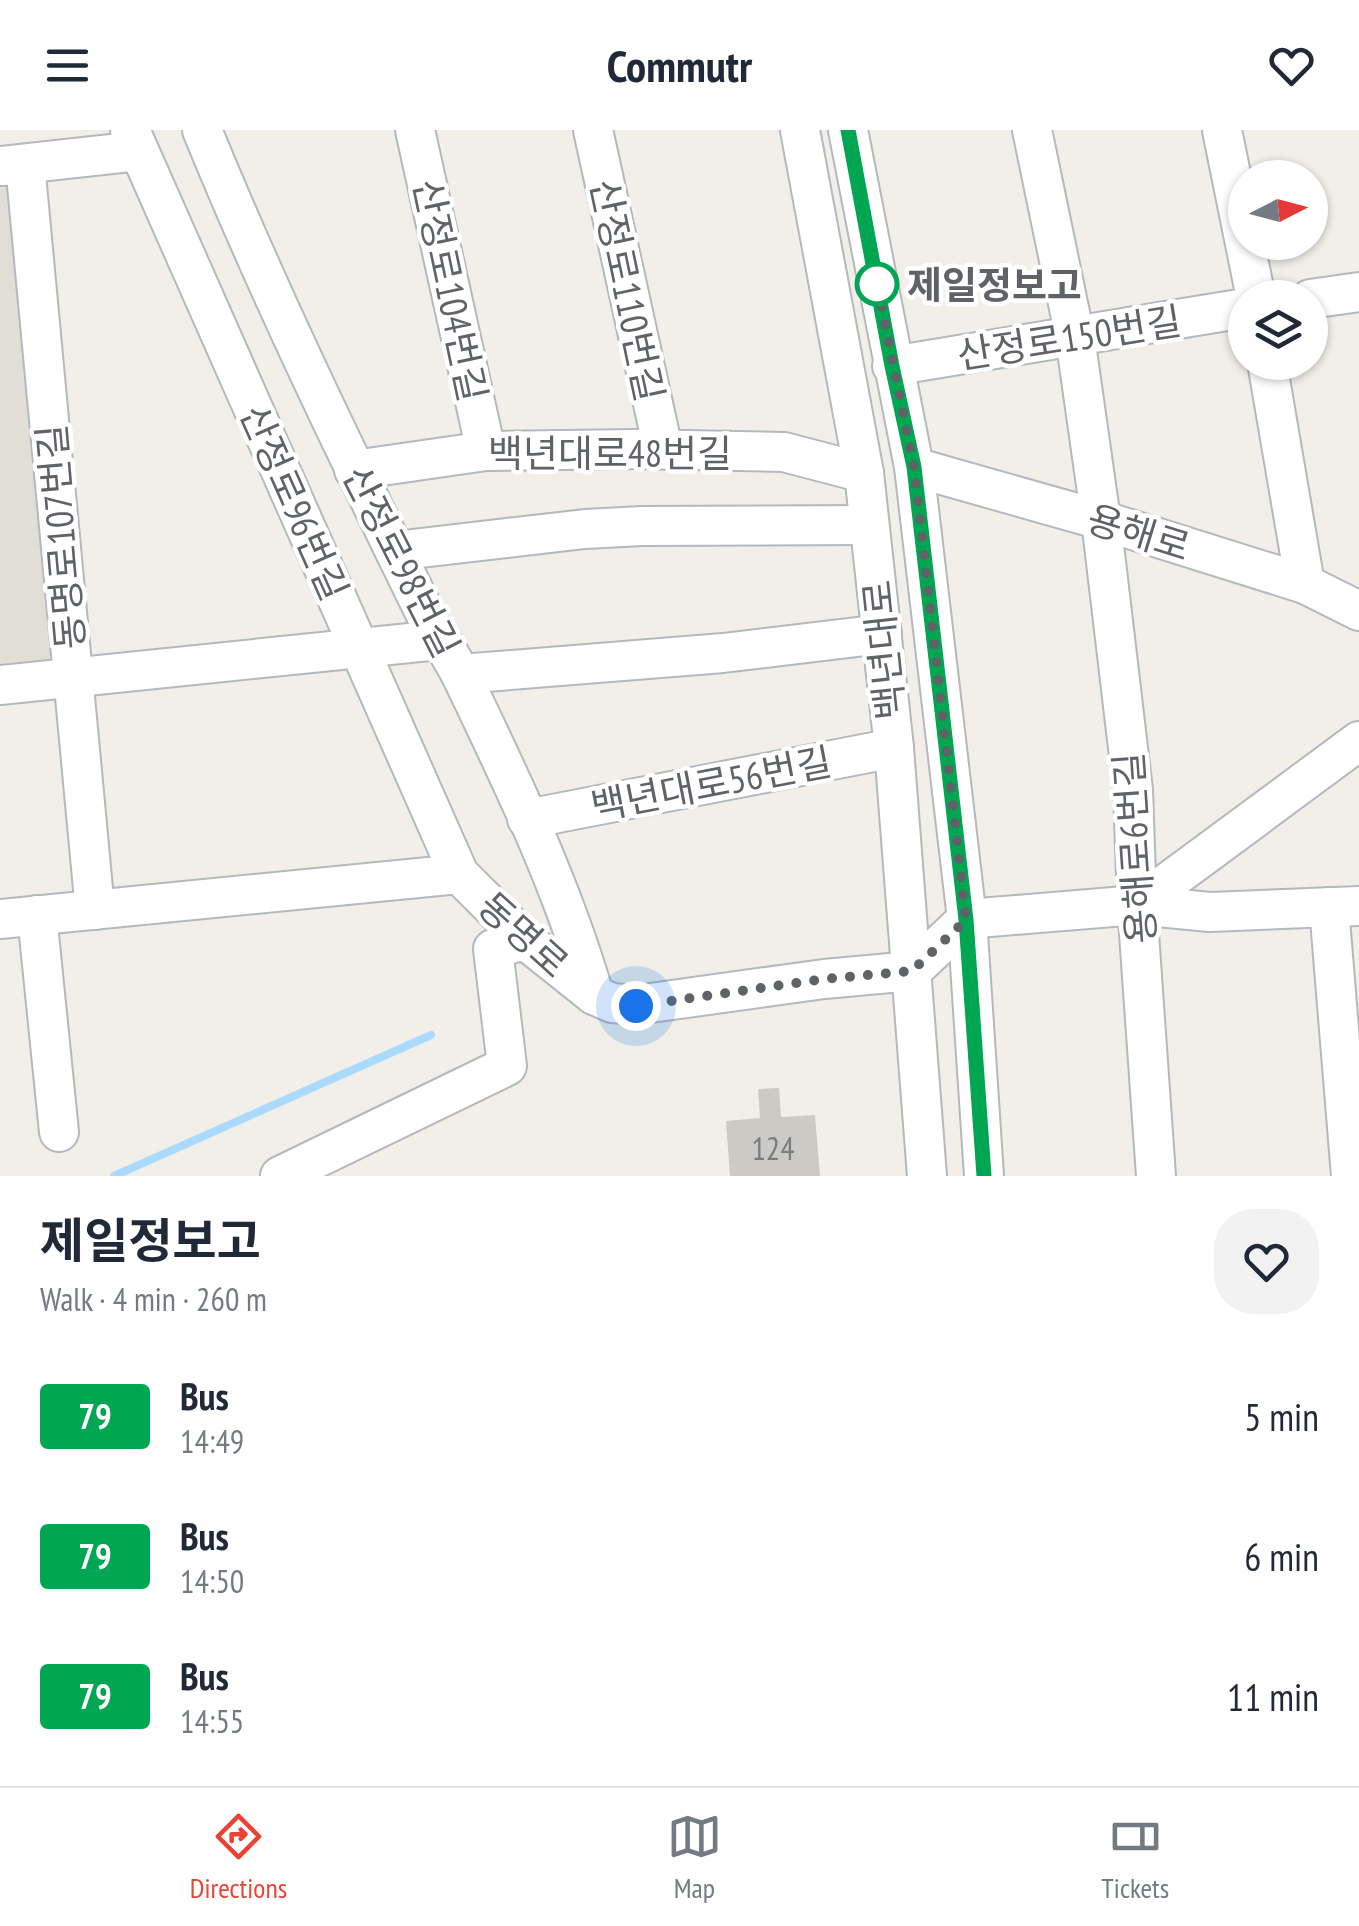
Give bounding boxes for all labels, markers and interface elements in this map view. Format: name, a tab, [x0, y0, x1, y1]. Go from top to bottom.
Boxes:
text: Commutr	[607, 36, 752, 94]
icon: menu	[40, 38, 95, 93]
icon: heart	[1264, 38, 1319, 93]
north arrow	[1228, 160, 1328, 260]
map controls	[1228, 160, 1328, 380]
street label: 산정로104번길	[404, 174, 498, 406]
street label: 산정로110번길	[581, 174, 675, 406]
place label: 제일정보고	[907, 260, 1082, 309]
marker: 제일정보고	[856, 263, 898, 305]
button: layers	[1228, 280, 1328, 380]
street label: 산정로150번길	[954, 295, 1184, 379]
street label: 산정로96번길	[230, 397, 360, 607]
street label: 동명로107번길	[26, 422, 94, 652]
street label: 백년대로48번길	[488, 428, 732, 477]
street label: 산정로98번길	[333, 457, 471, 665]
street label: 용해로	[1082, 493, 1196, 571]
street label: 백년대로	[851, 578, 915, 722]
street label: 백년대로56번길	[587, 736, 835, 830]
street label: 용해로6번길	[1103, 751, 1165, 945]
street label: 동명로	[469, 881, 579, 987]
your location	[611, 981, 661, 1031]
house number: 124	[751, 1127, 795, 1169]
text: 제일정보고	[40, 1209, 261, 1271]
button: heart	[1214, 1209, 1319, 1314]
text: Walk · 4 min · 260 m	[40, 1278, 267, 1320]
text: Bus	[180, 1371, 229, 1420]
text: 5 min	[1244, 1392, 1319, 1441]
text: 79	[78, 1393, 112, 1439]
text: 14:49	[180, 1420, 244, 1462]
text: Bus	[180, 1511, 229, 1560]
text: 6 min	[1244, 1532, 1319, 1581]
text: 79	[78, 1533, 112, 1579]
text: 14:50	[180, 1560, 244, 1602]
text: Bus	[180, 1651, 229, 1700]
text: 11 min	[1227, 1672, 1319, 1721]
text: 79	[78, 1673, 112, 1719]
text: 14:55	[180, 1700, 244, 1742]
tab: Directions	[190, 1809, 287, 1906]
tab: Map	[667, 1809, 722, 1906]
tab: Tickets	[1101, 1809, 1169, 1906]

